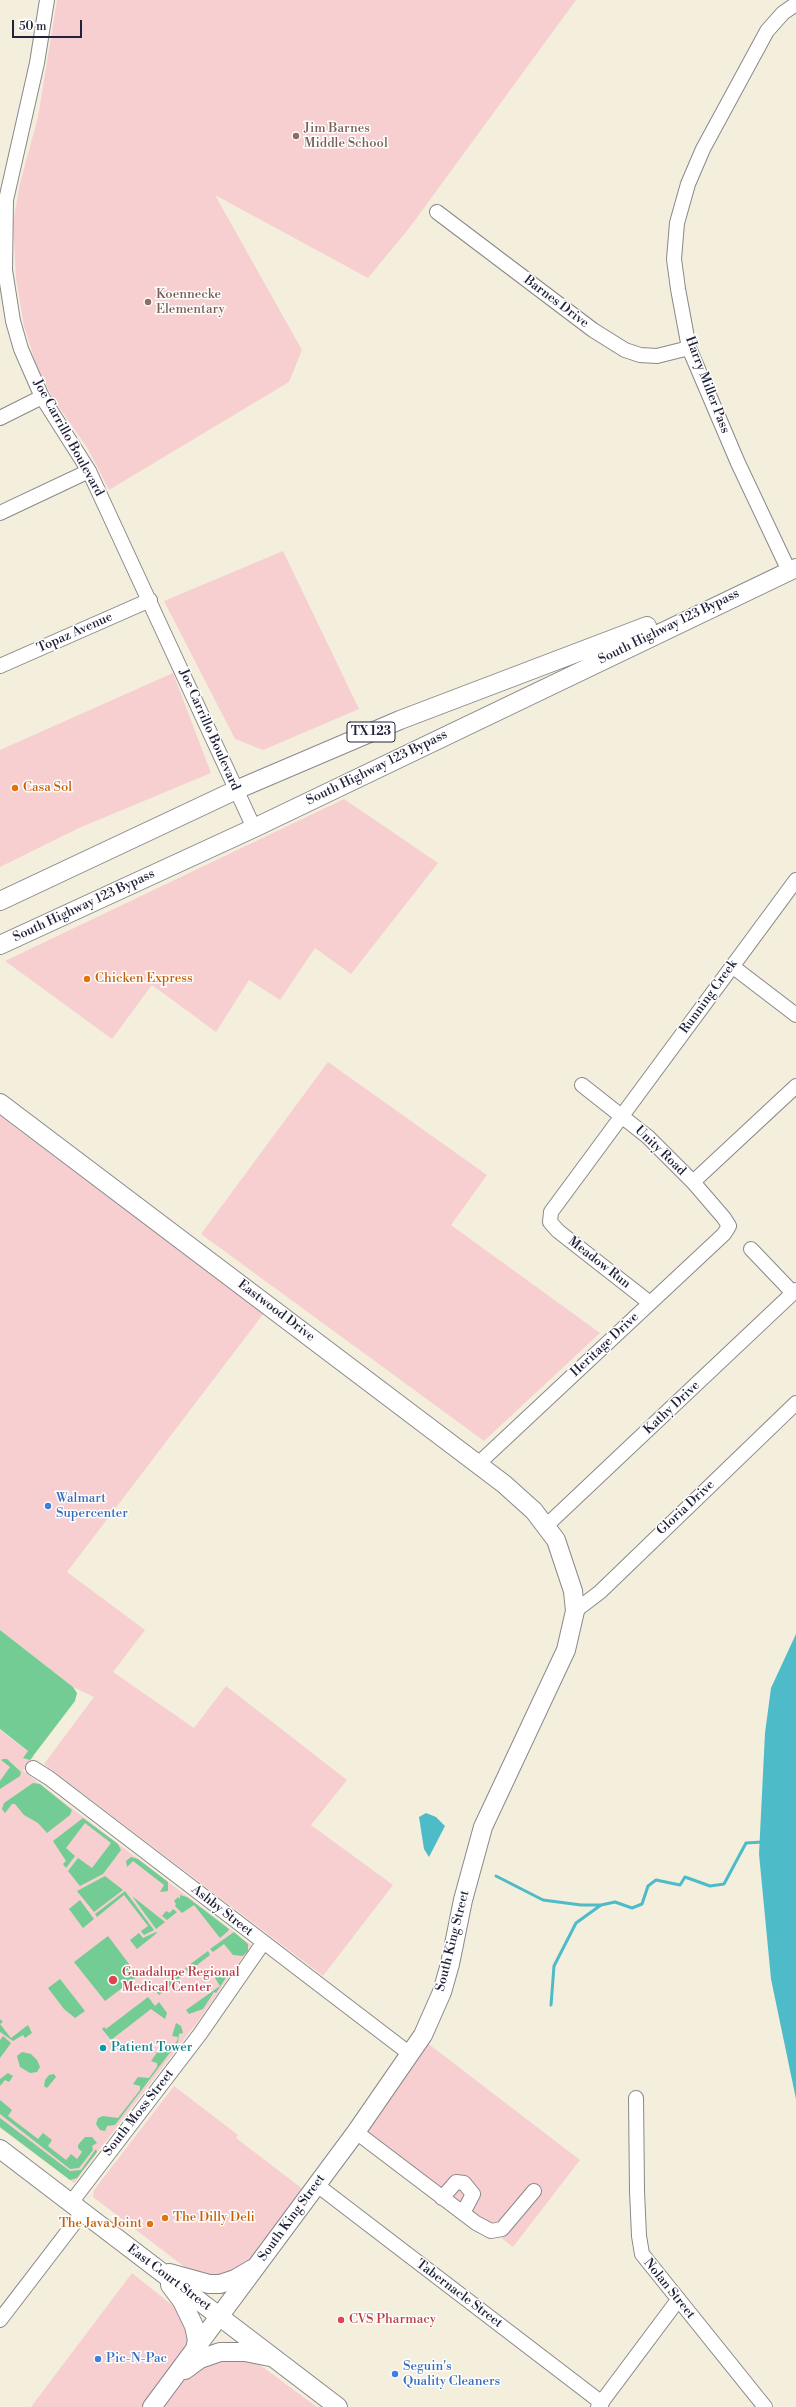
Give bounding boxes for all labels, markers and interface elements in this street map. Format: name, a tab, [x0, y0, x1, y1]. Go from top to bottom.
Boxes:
scale bar	[14, 12, 84, 38]
text: 50 m	[19, 19, 47, 34]
place label: Jim Barnes Middle School	[304, 121, 388, 152]
marker: Jim Barnes Middle School	[291, 131, 301, 141]
street label: Barnes Drive	[520, 273, 592, 331]
place label: Koennecke Elementary	[156, 287, 225, 318]
marker: Koennecke Elementary	[143, 297, 153, 307]
street label: Harry Miller Pass	[681, 334, 733, 436]
street label: Joe Carrillo Boulevard	[29, 377, 107, 499]
street label: South Highway 123 Bypass	[596, 586, 742, 668]
street label: Topaz Avenue	[35, 609, 115, 657]
street label: Joe Carrillo Boulevard	[175, 667, 243, 793]
road number: TX 123	[347, 722, 395, 742]
street label: South Highway 123 Bypass	[304, 727, 450, 809]
place label: Casa Sol	[23, 780, 72, 796]
marker: Casa Sol	[10, 783, 20, 793]
street label: South Highway 123 Bypass	[11, 866, 157, 946]
street label: Running Creek	[677, 957, 741, 1037]
place label: Chicken Express	[95, 971, 193, 987]
marker: Chicken Express	[82, 974, 92, 984]
street label: Unity Road	[631, 1123, 689, 1179]
street label: Meadow Run	[565, 1234, 633, 1292]
street label: Eastwood Drive	[234, 1277, 318, 1345]
street label: Heritage Drive	[568, 1310, 642, 1380]
street label: Kathy Drive	[641, 1378, 703, 1438]
street label: Gloria Drive	[654, 1477, 718, 1539]
place label: Walmart Supercenter	[56, 1491, 128, 1522]
marker: Walmart Supercenter	[43, 1501, 53, 1511]
street label: Ashby Street	[188, 1882, 256, 1940]
street label: South King Street	[433, 1889, 473, 1993]
place label: Guadalupe Regional Medical Center	[122, 1965, 239, 1996]
marker: Guadalupe Regional Medical Center	[107, 1974, 119, 1986]
place label: Patient Tower	[111, 2040, 192, 2056]
marker: Patient Tower	[98, 2043, 108, 2053]
street label: South Moss Street	[100, 2067, 178, 2159]
street label: South King Street	[255, 2172, 329, 2264]
place label: The Dilly Deli	[173, 2210, 255, 2226]
marker: The Dilly Deli	[160, 2213, 170, 2223]
place label: The Java Joint	[59, 2216, 142, 2232]
marker: The Java Joint	[145, 2219, 155, 2229]
street label: East Court Street	[124, 2241, 214, 2315]
street label: Tabernacle Street	[413, 2256, 505, 2332]
street label: Nolan Street	[640, 2256, 698, 2322]
place label: CVS Pharmacy	[349, 2312, 436, 2328]
marker: CVS Pharmacy	[336, 2315, 346, 2325]
place label: Pic-N-Pac	[106, 2351, 167, 2367]
marker: Pic-N-Pac	[93, 2354, 103, 2364]
place label: Seguin's Quality Cleaners	[403, 2359, 500, 2390]
marker: Seguin's Quality Cleaners	[390, 2369, 400, 2379]

